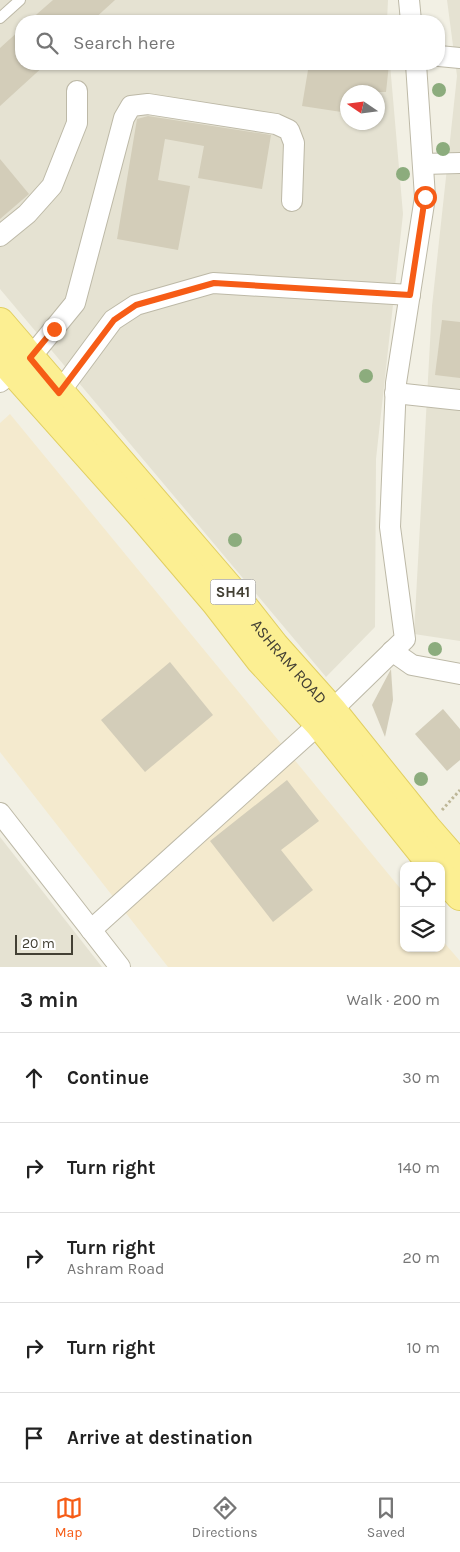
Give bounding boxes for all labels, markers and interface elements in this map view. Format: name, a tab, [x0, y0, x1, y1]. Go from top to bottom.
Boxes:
search box	[15, 15, 445, 70]
icon: search	[33, 29, 61, 57]
text: Search here	[73, 32, 175, 54]
north arrow	[340, 85, 385, 130]
route start	[414, 186, 437, 209]
route end	[43, 318, 66, 341]
road number: SH41	[210, 580, 256, 604]
street label: ASHRAM ROAD	[248, 615, 331, 708]
map controls	[400, 862, 445, 952]
button: locate	[400, 862, 445, 907]
button: layers	[400, 907, 445, 952]
scale bar	[15, 932, 72, 955]
text: 20 m	[22, 935, 55, 952]
text: 3 min	[20, 988, 78, 1012]
text: Walk · 200 m	[346, 990, 440, 1009]
icon: ahead	[20, 1064, 48, 1092]
text: Continue	[67, 1067, 149, 1089]
text: 30 m	[402, 1068, 440, 1087]
icon: right	[20, 1154, 48, 1182]
text: Turn right	[67, 1157, 156, 1179]
text: 140 m	[398, 1158, 440, 1177]
text: Turn right	[67, 1237, 156, 1259]
icon: right	[20, 1244, 48, 1272]
text: 20 m	[402, 1248, 440, 1267]
text: Ashram Road	[67, 1259, 164, 1278]
icon: right	[20, 1334, 48, 1362]
text: Turn right	[67, 1337, 156, 1359]
text: 10 m	[406, 1338, 440, 1357]
icon: arrive	[20, 1424, 48, 1452]
text: Arrive at destination	[67, 1427, 253, 1449]
tab: Map	[55, 1494, 83, 1541]
tab: Directions	[192, 1494, 258, 1541]
tab: Saved	[367, 1494, 405, 1541]

